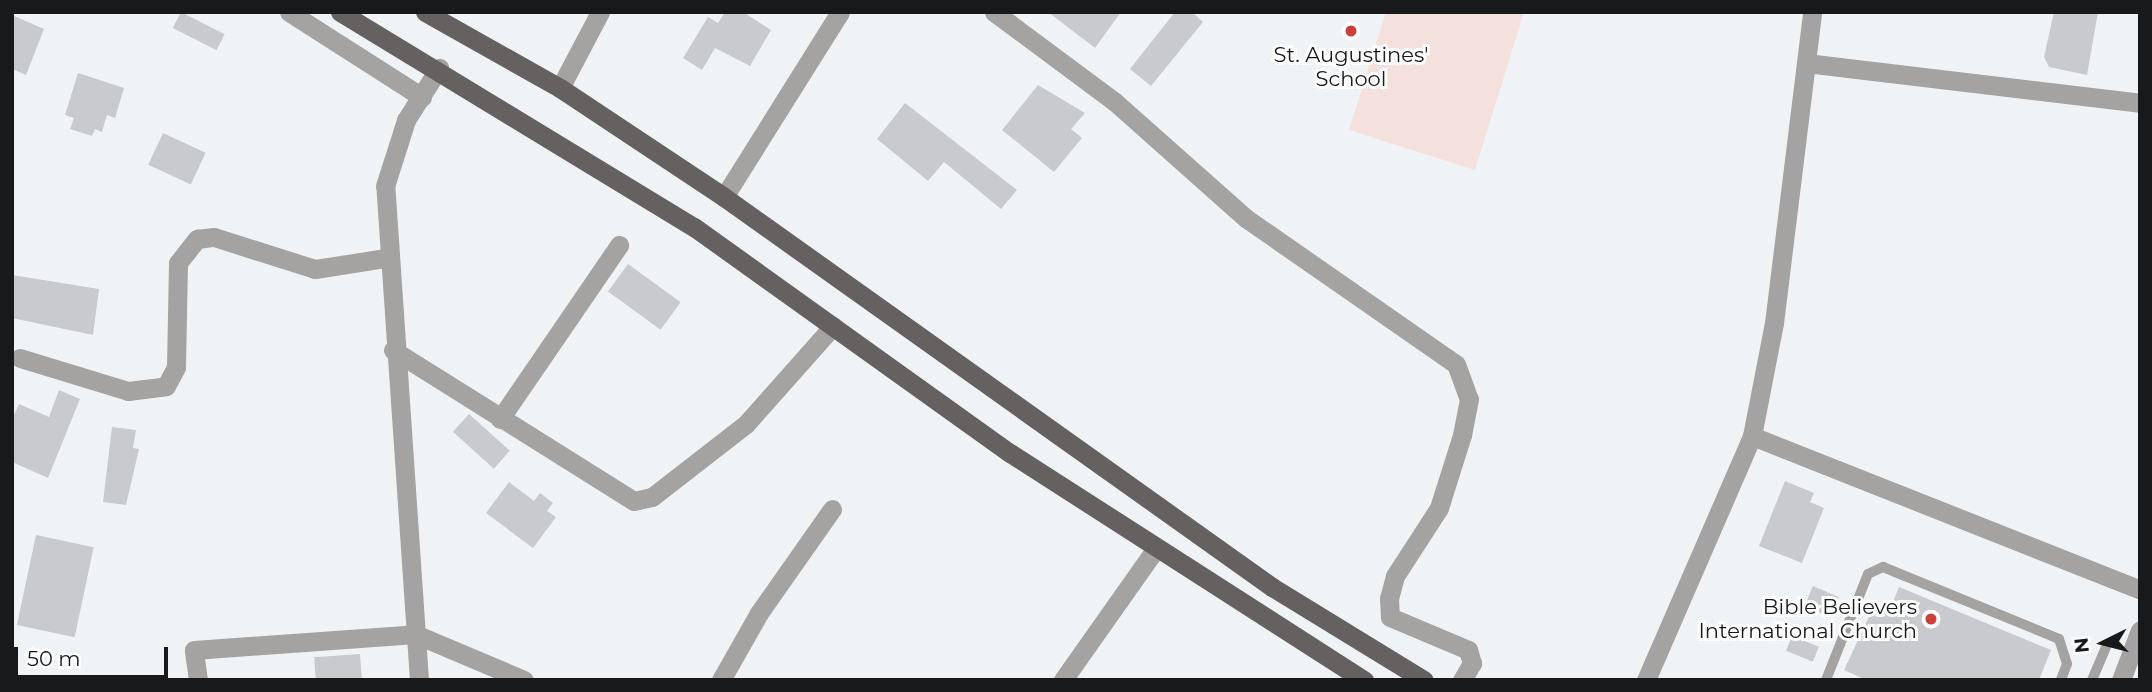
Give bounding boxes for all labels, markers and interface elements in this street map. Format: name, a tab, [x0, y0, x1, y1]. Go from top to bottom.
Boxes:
marker: St. Augustines' School	[1343, 23, 1359, 39]
place label: St. Augustines' School	[1274, 42, 1428, 92]
place label: Bible Believers International Church	[1699, 594, 1917, 644]
north arrow	[2068, 608, 2138, 678]
marker: Bible Believers International Church	[1923, 611, 1939, 627]
scale bar	[18, 632, 172, 676]
text: N	[2069, 636, 2094, 654]
text: 50 m	[27, 646, 81, 671]

